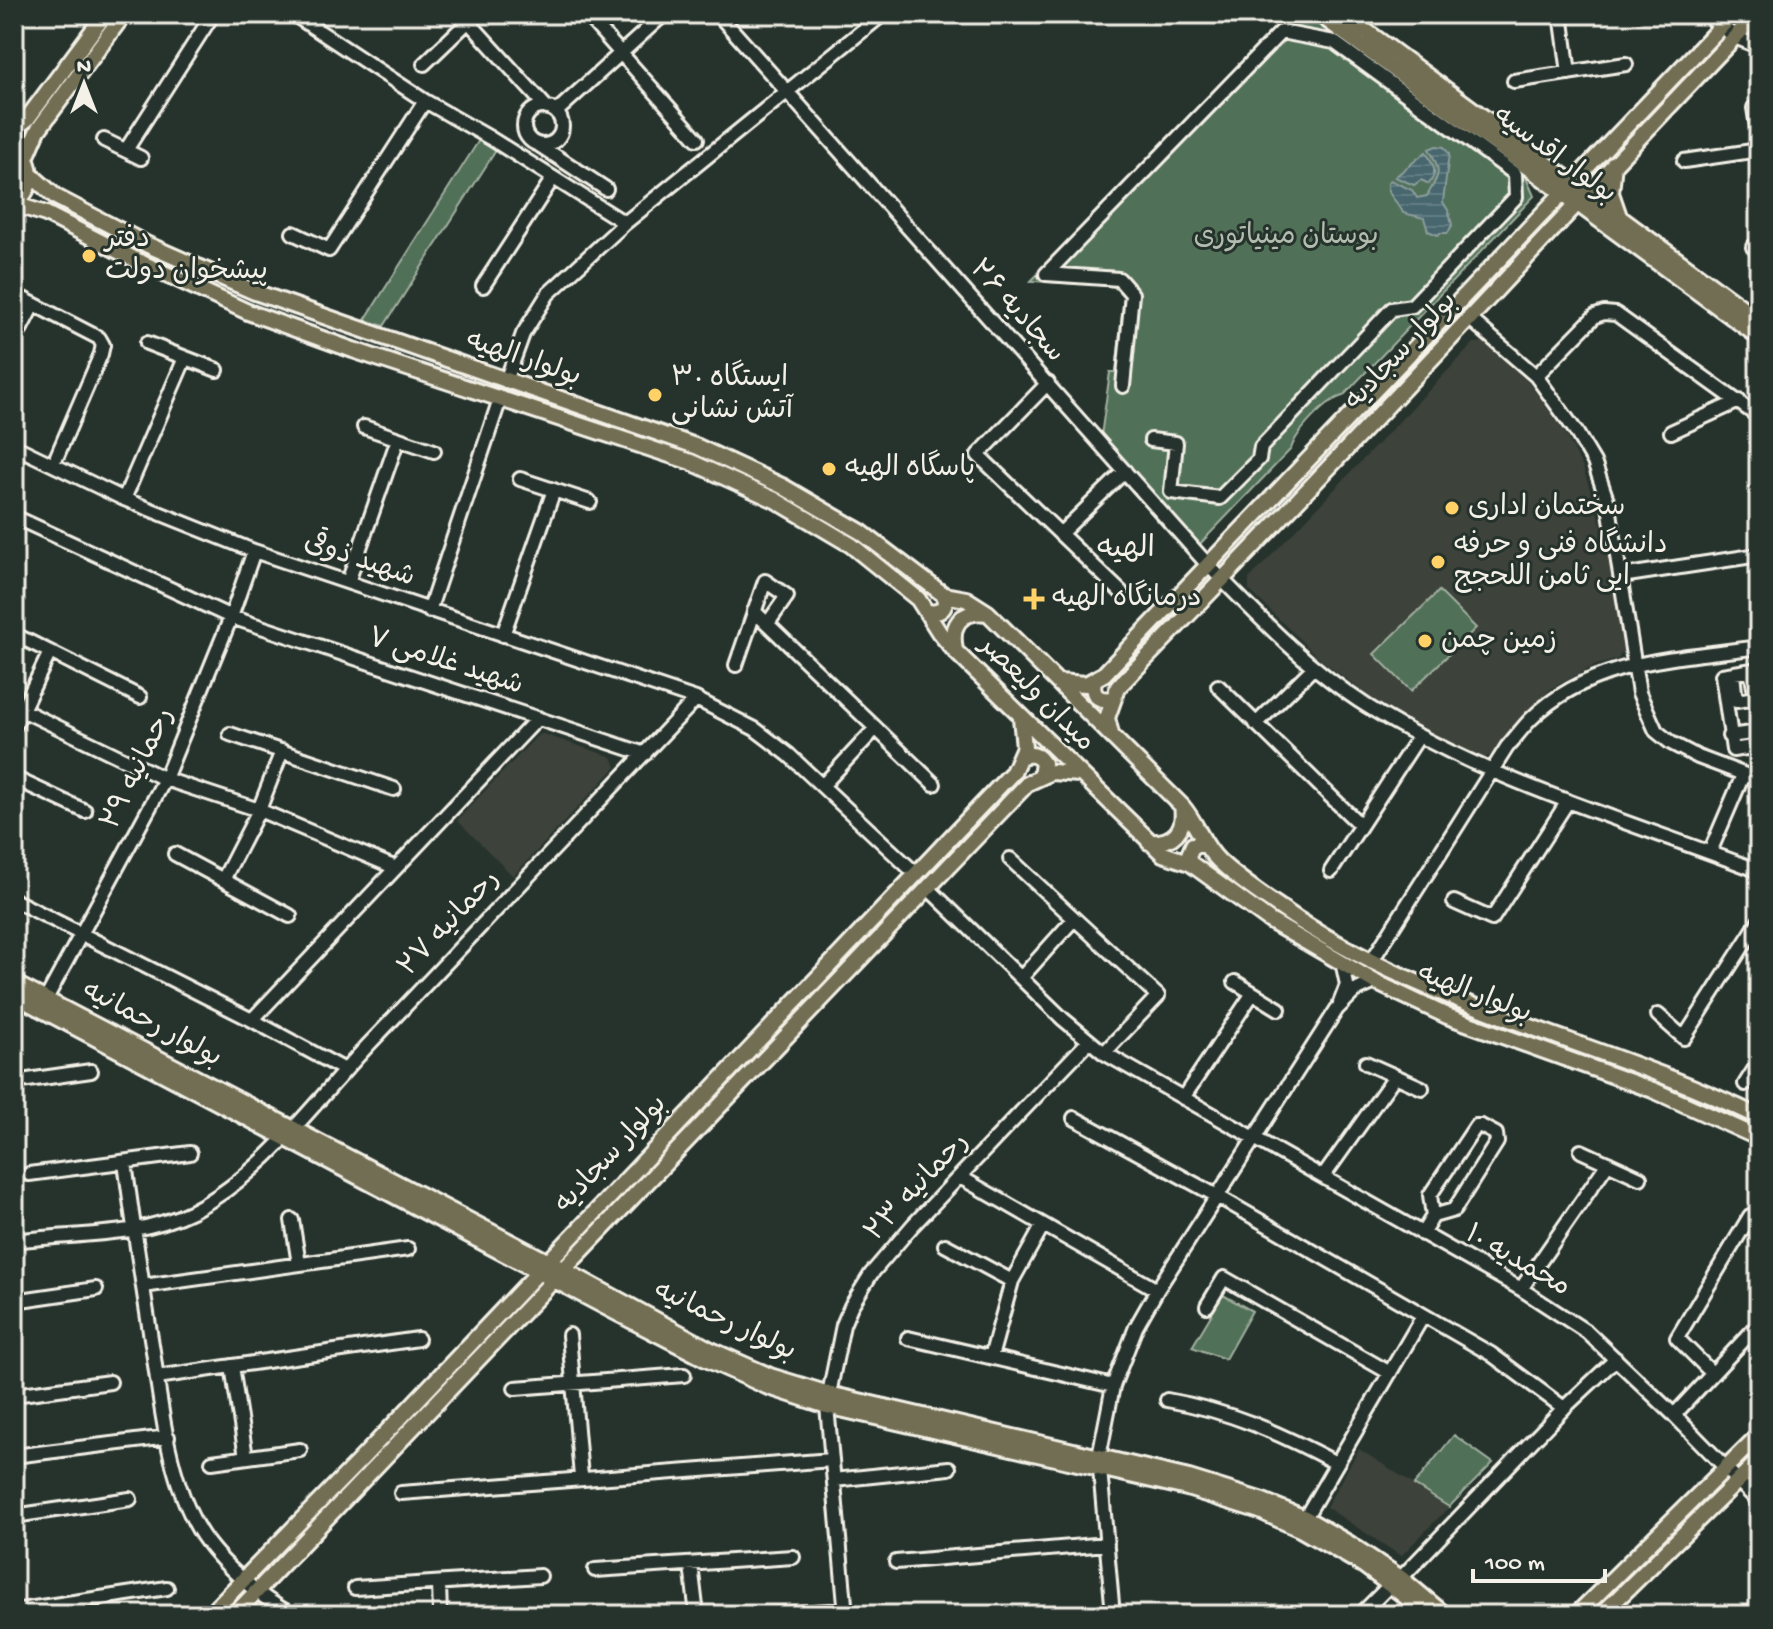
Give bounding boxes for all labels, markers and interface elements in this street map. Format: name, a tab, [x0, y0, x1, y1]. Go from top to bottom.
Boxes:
north arrow	[44, 44, 124, 124]
text: N	[77, 55, 91, 81]
street label: بولوار اقدسیه	[1486, 100, 1622, 212]
park label: بوستان مینیاتوری	[1193, 221, 1379, 254]
place label: دفتر پیشخوان دولت	[103, 224, 268, 289]
marker: دفتر پیشخوان دولت	[80, 247, 98, 265]
street label: سجادیه ۲۶	[961, 254, 1071, 370]
street label: بولوار سجادیه	[1339, 286, 1465, 418]
street label: بولوار الهیه	[461, 325, 585, 395]
place label: ایستگاه ۳۰ آتش نشانی	[671, 359, 794, 428]
marker: ایستگاه ۳۰ آتش نشانی	[646, 386, 664, 404]
place label: پاسگاه الهیه	[845, 449, 975, 486]
marker: پاسگاه الهیه	[820, 460, 838, 478]
place label: سختمان اداری	[1468, 492, 1625, 525]
marker: سختمان اداری	[1443, 499, 1461, 517]
street label: شهید ذوقی	[299, 522, 420, 595]
place label: دانشگاه فنی و حرفه ایی ثامن اللحجج	[1454, 526, 1667, 595]
district label: الهیه	[1097, 533, 1155, 568]
marker: دانشگاه فنی و حرفه ایی ثامن اللحجج	[1429, 553, 1447, 571]
place label: درمانگاه الهیه	[1052, 579, 1202, 616]
marker: درمانگاه الهیه	[1023, 588, 1045, 610]
street label: شهید غلامی ۷	[363, 622, 527, 704]
place label: زمین چمن	[1441, 625, 1557, 658]
street label: میدان ولیعصر	[970, 629, 1100, 759]
marker: زمین چمن	[1416, 632, 1434, 650]
street label: رحمانیه ۲۹	[95, 703, 183, 835]
street label: رحمانیه ۲۷	[392, 864, 508, 984]
street label: بولوار الهیه	[1412, 958, 1536, 1032]
street label: بولوار رحمانیه	[75, 974, 227, 1076]
street label: بولوار سجادیه	[549, 1089, 675, 1221]
street label: رحمانیه ۲۳	[859, 1127, 977, 1249]
street label: محمدیه ۱۰	[1458, 1219, 1576, 1305]
street label: بولوار رحمانیه	[647, 1275, 801, 1369]
scale bar	[1473, 1533, 1605, 1583]
text: 100 m	[1484, 1550, 1545, 1579]

